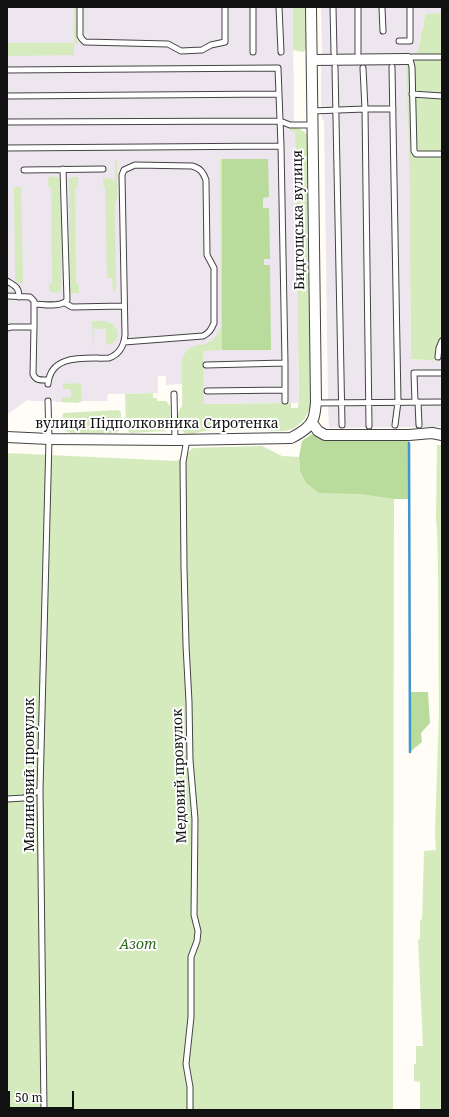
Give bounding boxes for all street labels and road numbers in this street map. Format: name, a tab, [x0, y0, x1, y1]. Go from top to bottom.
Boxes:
street label: Бидгощська вулиця	[289, 150, 309, 290]
street label: вулиця Підполковника Сиротенка	[35, 416, 279, 432]
street label: Малиновий провулок	[22, 698, 38, 852]
street label: Медовий провулок	[169, 708, 191, 844]

